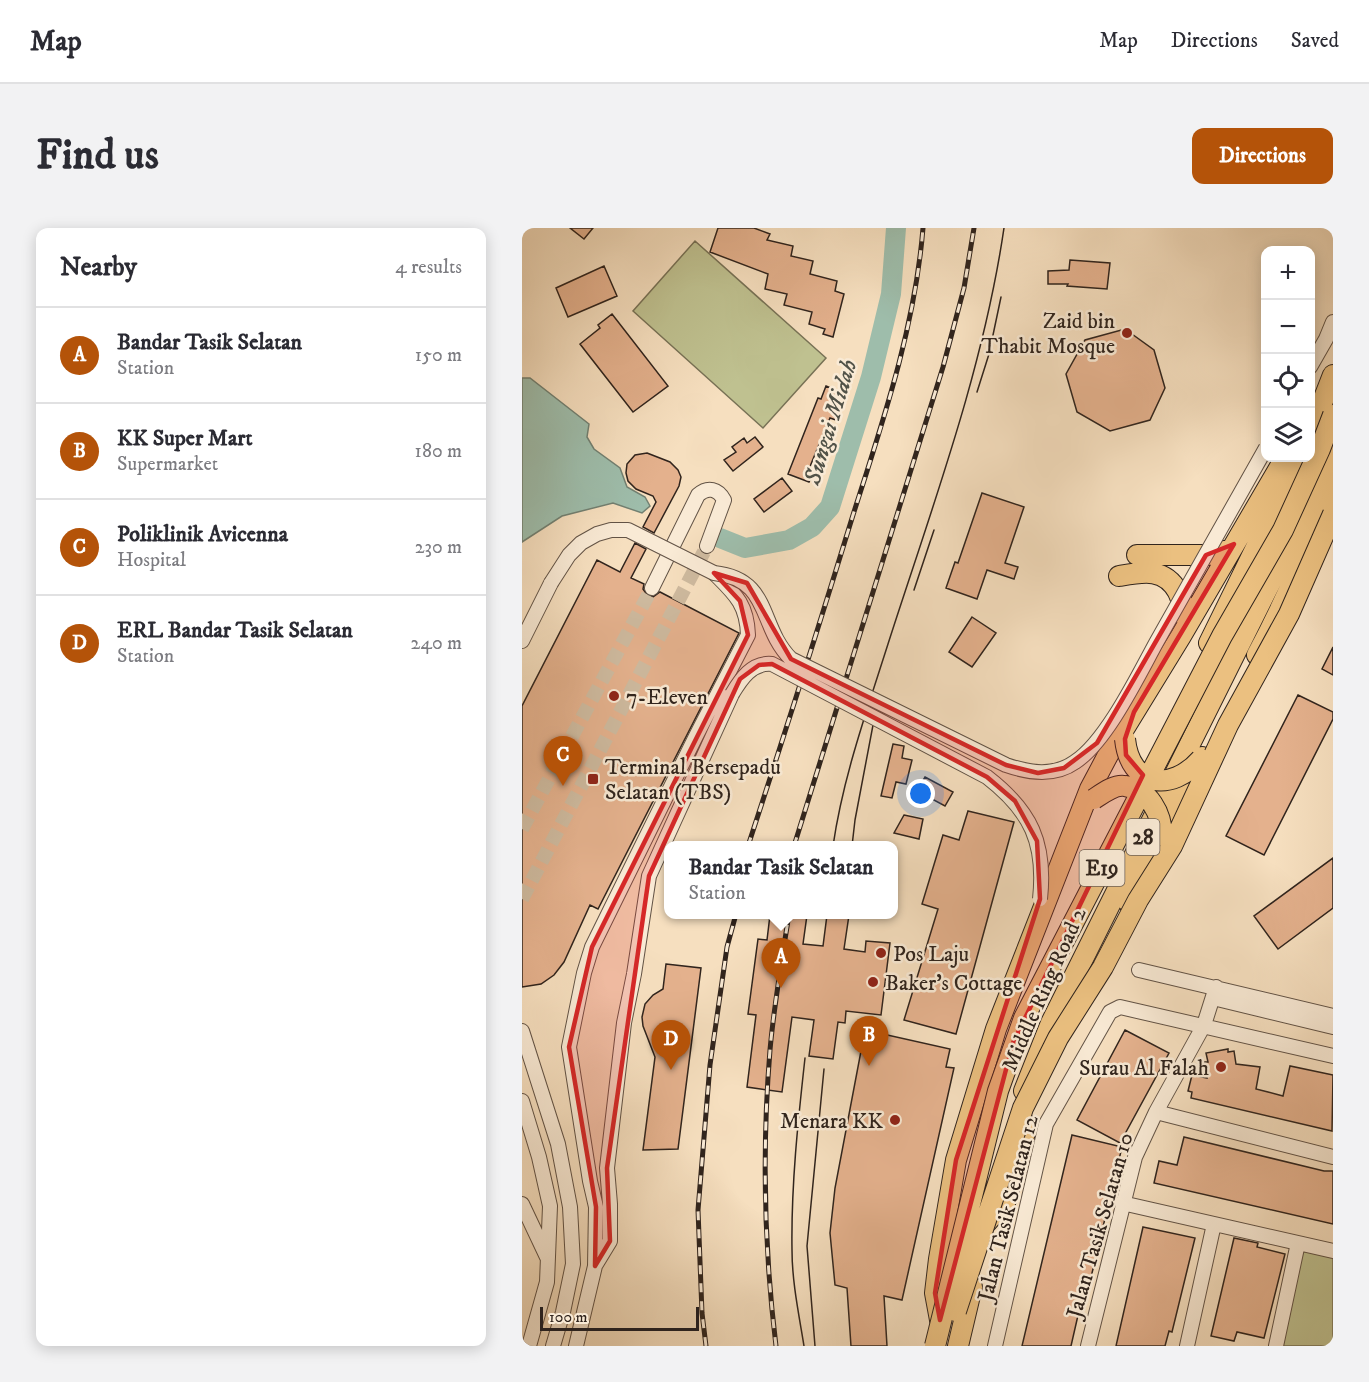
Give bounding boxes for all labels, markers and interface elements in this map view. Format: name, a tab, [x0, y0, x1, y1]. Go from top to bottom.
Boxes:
text: Map	[30, 24, 82, 59]
text: Map	[1099, 28, 1138, 54]
text: Directions	[1171, 28, 1258, 54]
text: Saved	[1291, 28, 1339, 54]
button: Directions	[1192, 128, 1333, 184]
text: Find us	[36, 130, 159, 182]
map controls	[1261, 246, 1315, 462]
button: +	[1261, 246, 1315, 300]
text: Nearby	[60, 251, 137, 284]
text: 4 results	[395, 255, 462, 280]
button: −	[1261, 300, 1315, 354]
place label: Zaid bin Thabit Mosque	[981, 308, 1115, 360]
marker: Zaid bin Thabit Mosque	[1120, 326, 1134, 340]
text: Bandar Tasik Selatan	[117, 329, 302, 356]
text: A	[73, 343, 86, 368]
text: 150 m	[415, 343, 462, 368]
button: locate	[1261, 354, 1315, 408]
text: Station	[117, 356, 174, 381]
water label: Sungai Midah	[797, 356, 864, 489]
button: layers	[1261, 408, 1315, 462]
text: KK Super Mart	[117, 425, 253, 452]
text: B	[73, 439, 86, 464]
text: 180 m	[415, 439, 462, 464]
text: Supermarket	[117, 452, 218, 477]
text: Poliklinik Avicenna	[117, 521, 288, 548]
text: C	[73, 535, 86, 560]
text: 230 m	[415, 535, 462, 560]
text: Hospital	[117, 548, 186, 573]
text: ERL Bandar Tasik Selatan	[117, 617, 353, 644]
text: D	[72, 631, 87, 656]
text: 240 m	[411, 631, 462, 656]
text: Station	[117, 644, 174, 669]
place label: 7-Eleven	[626, 684, 708, 711]
marker: 7-Eleven	[607, 689, 621, 703]
pin: C	[544, 736, 582, 786]
place label: Terminal Bersepadu Selatan (TBS)	[605, 754, 781, 806]
marker: Terminal Bersepadu Selatan (TBS)	[586, 772, 600, 786]
your location	[906, 779, 935, 808]
road number: 28	[1126, 819, 1160, 855]
popup	[664, 841, 898, 919]
road number: E19	[1080, 850, 1124, 886]
text: Bandar Tasik Selatan	[688, 854, 874, 881]
text: Station	[688, 881, 746, 906]
street label: Middle Ring Road 2	[996, 903, 1093, 1076]
pin: A	[762, 938, 800, 988]
place label: Pos Laju	[893, 941, 969, 968]
marker: Pos Laju	[874, 946, 888, 960]
place label: Baker's Cottage	[885, 970, 1022, 997]
marker: Baker's Cottage	[866, 975, 880, 989]
pin: B	[850, 1016, 888, 1066]
pin: D	[652, 1020, 690, 1070]
place label: Surau Al Falah	[1079, 1055, 1209, 1082]
marker: Surau Al Falah	[1214, 1060, 1228, 1074]
place label: Menara KK	[780, 1108, 884, 1135]
street label: Jalan Tasik Selatan 12	[972, 1112, 1045, 1306]
marker: Menara KK	[888, 1113, 902, 1127]
street label: Jalan Tasik Selatan 10	[1061, 1130, 1140, 1323]
scale bar	[540, 1304, 699, 1332]
text: 100 m	[549, 1307, 588, 1327]

